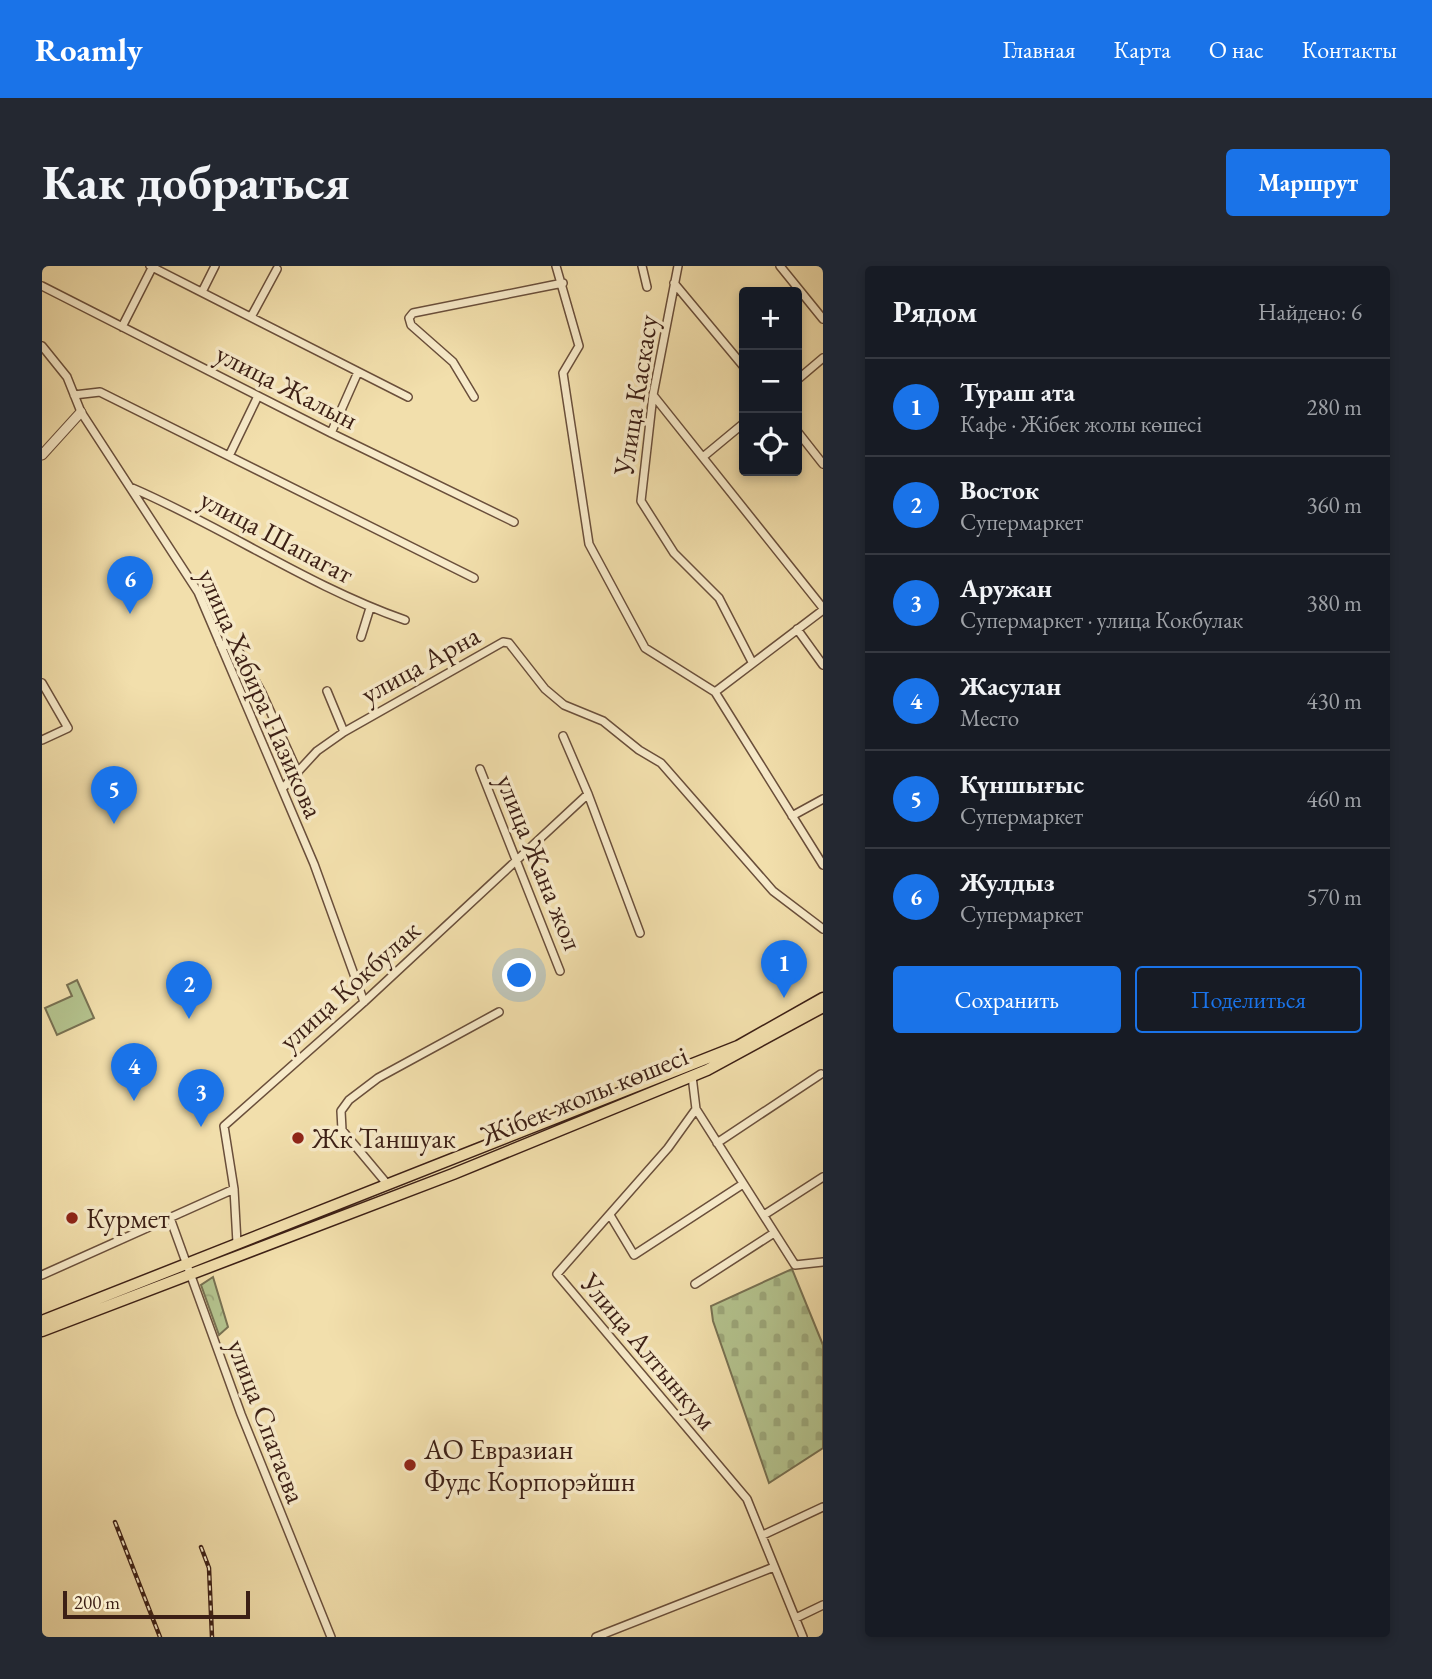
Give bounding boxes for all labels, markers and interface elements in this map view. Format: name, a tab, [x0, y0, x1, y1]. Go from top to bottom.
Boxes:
text: Roamly	[35, 28, 143, 71]
text: Главная	[1002, 34, 1076, 65]
text: Карта	[1114, 34, 1171, 65]
text: О нас	[1209, 34, 1264, 65]
text: Контакты	[1302, 34, 1397, 65]
button: Маршрут	[1226, 149, 1390, 216]
text: Как добраться	[42, 150, 350, 214]
map controls	[739, 287, 802, 476]
button: +	[739, 287, 802, 350]
text: Рядом	[893, 292, 977, 331]
text: Найдено: 6	[1258, 297, 1362, 327]
street label: Улица Каскасу	[604, 311, 666, 479]
street label: улица Жалын	[210, 335, 364, 437]
button: −	[739, 350, 802, 413]
text: Тураш ата	[960, 375, 1075, 409]
text: 1	[910, 392, 922, 422]
text: 280 m	[1306, 392, 1362, 422]
text: Кафе · Жібек жолы көшесі	[960, 409, 1202, 439]
button: locate	[739, 413, 802, 476]
text: Восток	[960, 473, 1039, 507]
street label: улица Шапагат	[194, 480, 360, 592]
text: 2	[910, 490, 922, 520]
text: 360 m	[1306, 490, 1362, 520]
text: Супермаркет	[960, 507, 1083, 537]
pin: 6	[107, 556, 153, 614]
street label: улица Хабира Пазикова	[190, 563, 333, 824]
text: Аружан	[960, 571, 1052, 605]
text: 3	[910, 588, 922, 618]
text: 380 m	[1306, 588, 1362, 618]
text: Супермаркет · улица Кокбулак	[960, 605, 1243, 635]
street label: улица Арна	[354, 616, 487, 711]
text: Жасулан	[960, 669, 1061, 703]
text: 4	[910, 686, 922, 716]
text: 430 m	[1306, 686, 1362, 716]
text: Место	[960, 703, 1019, 733]
pin: 5	[91, 766, 137, 824]
text: Күншығыс	[960, 767, 1084, 801]
street label: улица Жана жол	[488, 769, 592, 955]
text: 5	[910, 784, 922, 814]
text: 460 m	[1306, 784, 1362, 814]
text: Супермаркет	[960, 801, 1083, 831]
text: Жулдыз	[960, 865, 1055, 899]
text: 6	[910, 882, 922, 912]
text: 570 m	[1306, 882, 1362, 912]
text: Супермаркет	[960, 899, 1083, 929]
street label: улица Кокбулак	[271, 912, 427, 1058]
pin: 1	[761, 940, 807, 998]
your location	[502, 958, 536, 992]
pin: 2	[166, 961, 212, 1019]
button: Сохранить	[893, 966, 1121, 1033]
button: Поделиться	[1135, 966, 1362, 1033]
street label: Жібек жолы көшесі	[474, 1037, 693, 1153]
pin: 4	[111, 1043, 157, 1101]
pin: 3	[178, 1069, 224, 1127]
place label: Жк Таншуак	[311, 1120, 456, 1156]
marker: Жк Таншуак	[290, 1130, 306, 1146]
place label: Курмет	[86, 1200, 170, 1236]
marker: Курмет	[64, 1210, 80, 1226]
street label: Улица Алтынкум	[572, 1265, 725, 1437]
street label: улица Спатаева	[219, 1334, 315, 1509]
place label: АО Евразиан Фудс Корпорэйшн	[423, 1431, 635, 1499]
marker: АО Евразиан Фудс Корпорэйшн	[402, 1457, 418, 1473]
scale bar	[63, 1588, 250, 1620]
text: 200 m	[74, 1590, 120, 1615]

